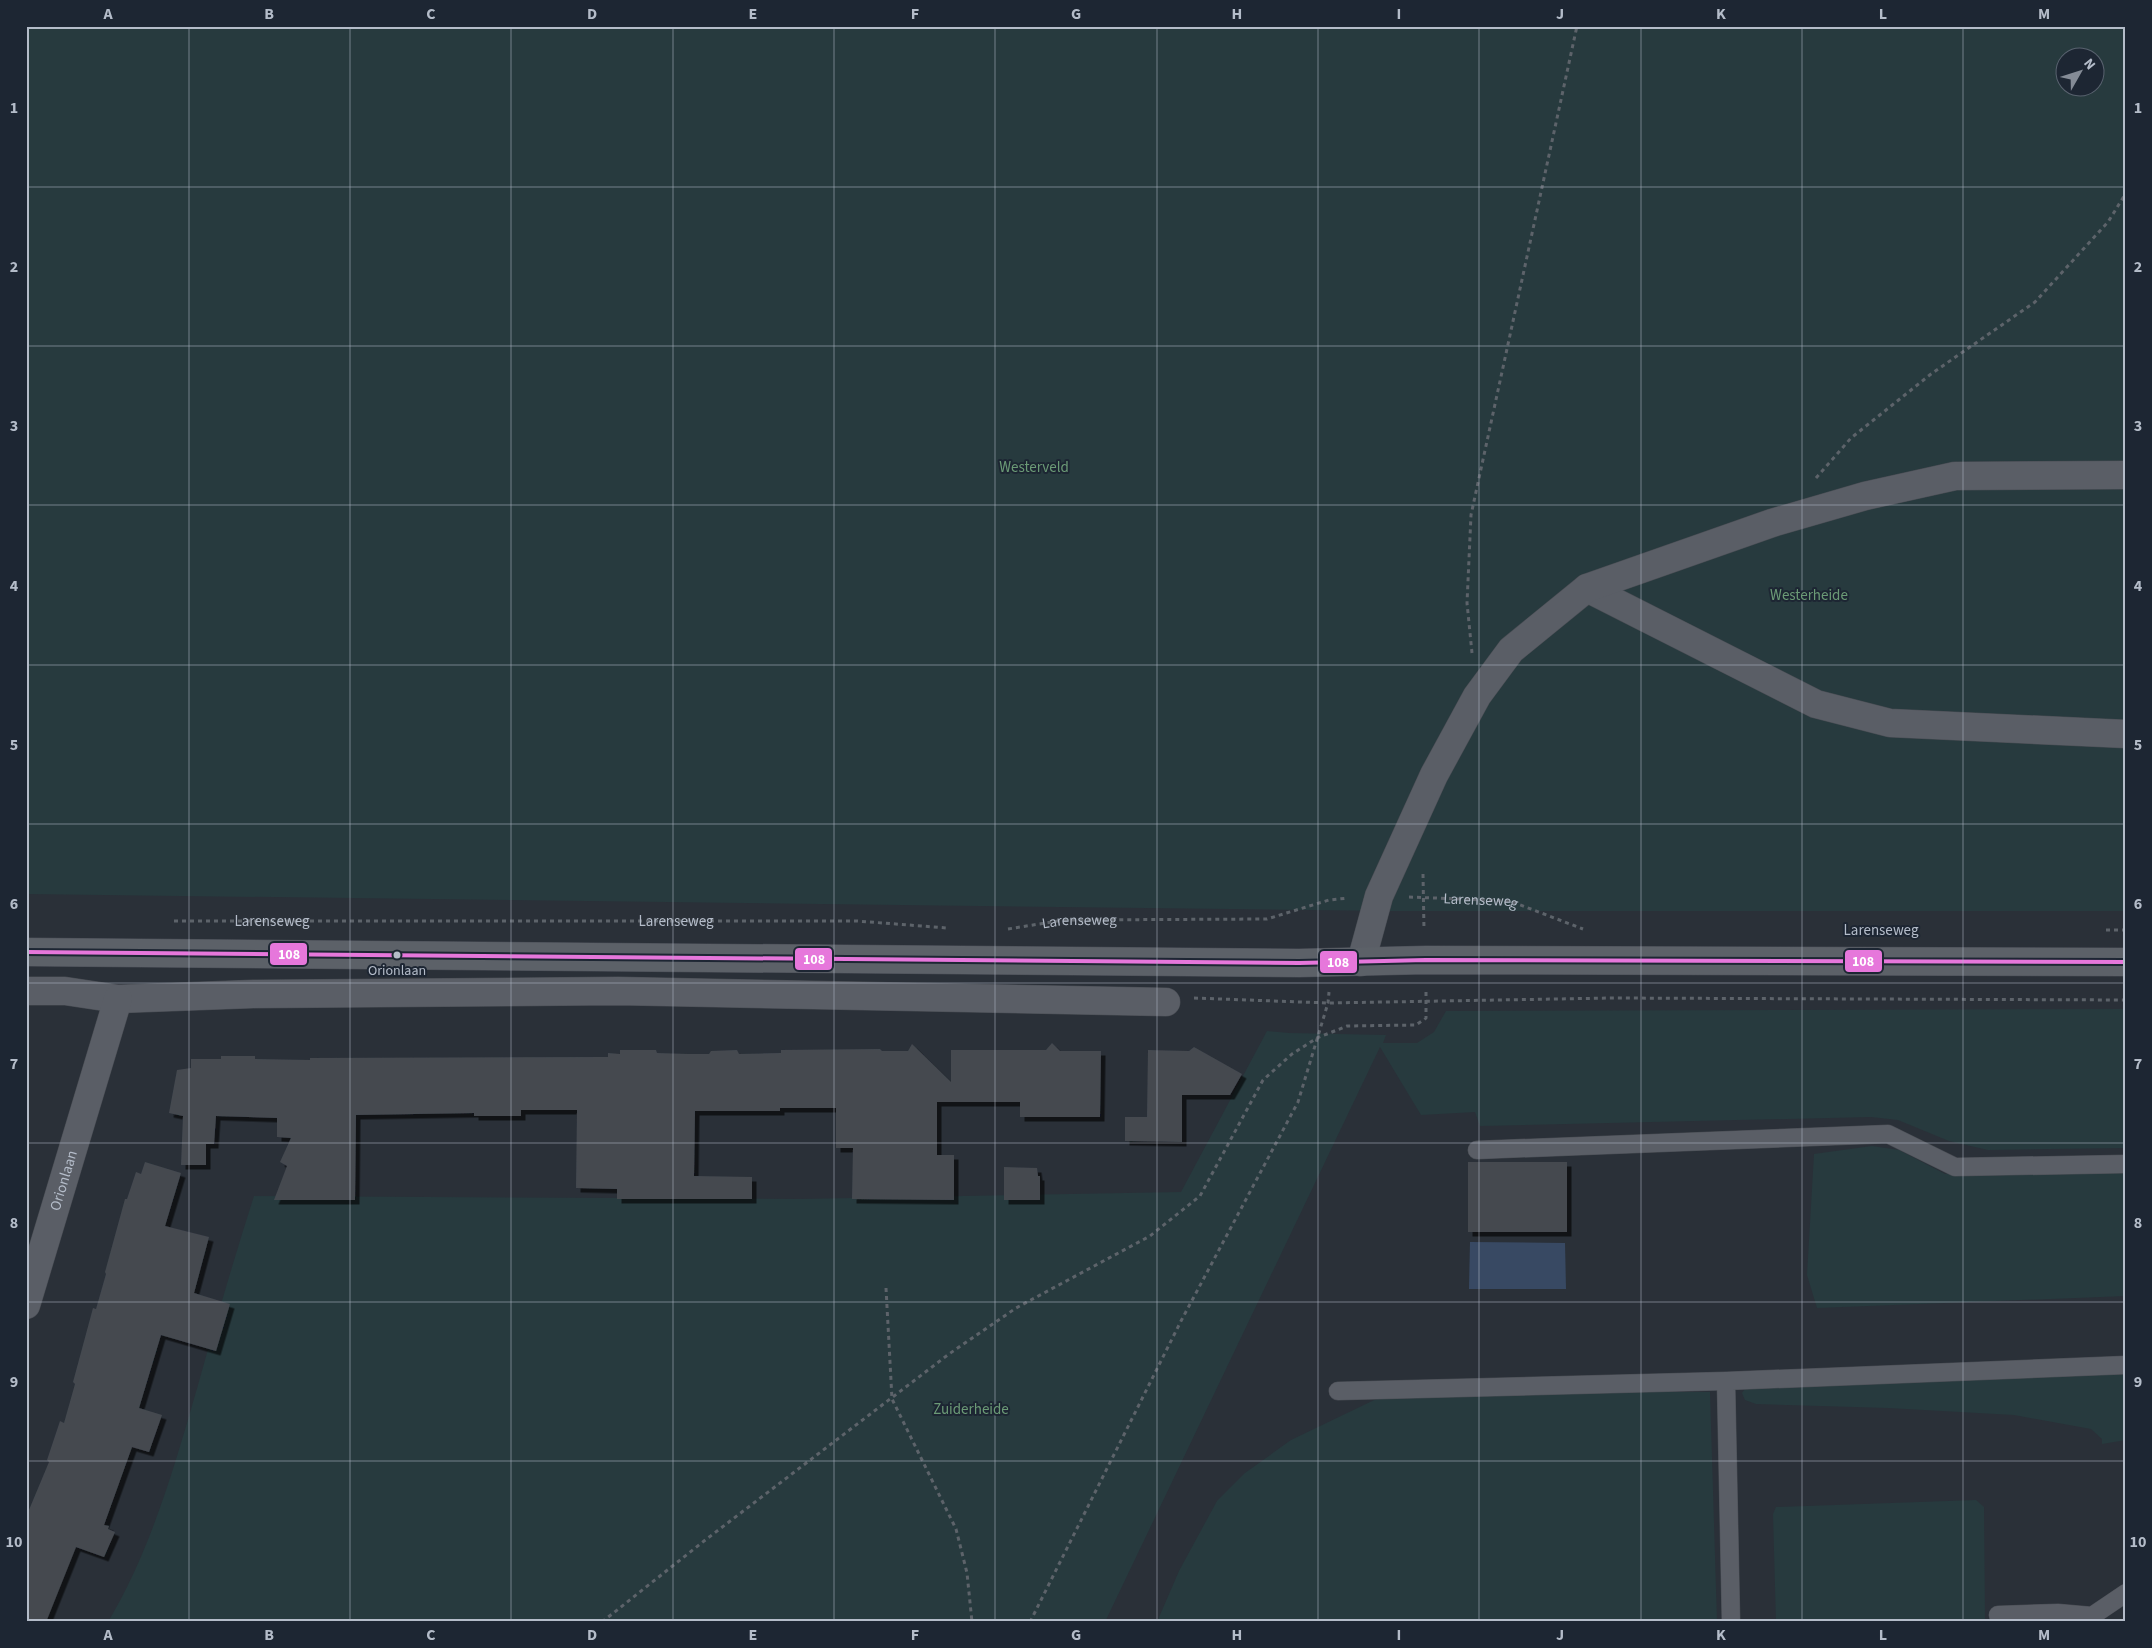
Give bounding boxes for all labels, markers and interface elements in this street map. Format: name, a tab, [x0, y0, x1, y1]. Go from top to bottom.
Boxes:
text: A	[102, 3, 113, 25]
text: B	[264, 3, 274, 25]
text: C	[426, 3, 436, 25]
text: D	[587, 3, 597, 25]
text: E	[749, 3, 757, 25]
text: F	[911, 3, 919, 25]
text: G	[1071, 3, 1081, 25]
text: H	[1232, 3, 1242, 25]
text: I	[1397, 3, 1401, 25]
text: J	[1556, 3, 1564, 25]
text: K	[1716, 3, 1726, 25]
text: L	[1879, 3, 1887, 25]
text: M	[2038, 3, 2050, 25]
north arrow	[2054, 48, 2104, 98]
text: N	[2079, 55, 2100, 74]
text: 1	[10, 97, 18, 119]
text: 1	[2134, 97, 2142, 119]
text: 2	[10, 256, 18, 278]
text: 2	[2134, 256, 2142, 278]
text: 3	[10, 415, 18, 437]
text: 3	[2134, 415, 2142, 437]
park label: Westerveld	[999, 457, 1069, 478]
text: 4	[10, 575, 19, 597]
text: 4	[2134, 575, 2143, 597]
park label: Westerheide	[1770, 585, 1848, 606]
text: 5	[10, 734, 18, 756]
text: 5	[2134, 734, 2142, 756]
street label: Larenseweg	[1443, 888, 1522, 914]
text: 6	[10, 893, 18, 915]
text: 6	[2134, 893, 2142, 915]
street label: Larenseweg	[1040, 909, 1117, 934]
street label: Larenseweg	[234, 911, 310, 932]
street label: Larenseweg	[638, 911, 714, 932]
street label: Larenseweg	[1844, 920, 1919, 941]
line badge: 108	[269, 942, 308, 966]
text: 108	[278, 945, 300, 965]
line badge: 108	[794, 947, 833, 971]
line badge: 108	[1844, 949, 1883, 973]
marker: Orionlaan	[392, 950, 402, 960]
text: 108	[803, 950, 825, 970]
line badge: 108	[1319, 950, 1358, 974]
text: 108	[1852, 952, 1874, 972]
text: 108	[1327, 953, 1349, 973]
place label: Orionlaan	[368, 961, 426, 981]
text: 7	[10, 1053, 18, 1075]
text: 7	[2134, 1053, 2142, 1075]
street label: Orionlaan	[44, 1148, 82, 1213]
text: 8	[10, 1212, 18, 1234]
text: 8	[2134, 1212, 2142, 1234]
text: 9	[10, 1371, 18, 1393]
text: 9	[2134, 1371, 2142, 1393]
park label: Zuiderheide	[933, 1399, 1009, 1420]
text: 10	[6, 1531, 22, 1553]
text: 10	[2130, 1531, 2146, 1553]
text: A	[102, 1624, 113, 1646]
text: B	[264, 1624, 274, 1646]
text: C	[426, 1624, 436, 1646]
text: D	[587, 1624, 597, 1646]
text: E	[749, 1624, 757, 1646]
text: F	[911, 1624, 919, 1646]
text: G	[1071, 1624, 1081, 1646]
text: H	[1232, 1624, 1242, 1646]
text: I	[1397, 1624, 1401, 1646]
text: J	[1556, 1624, 1564, 1646]
text: K	[1716, 1624, 1726, 1646]
text: L	[1879, 1624, 1887, 1646]
text: M	[2038, 1624, 2050, 1646]

